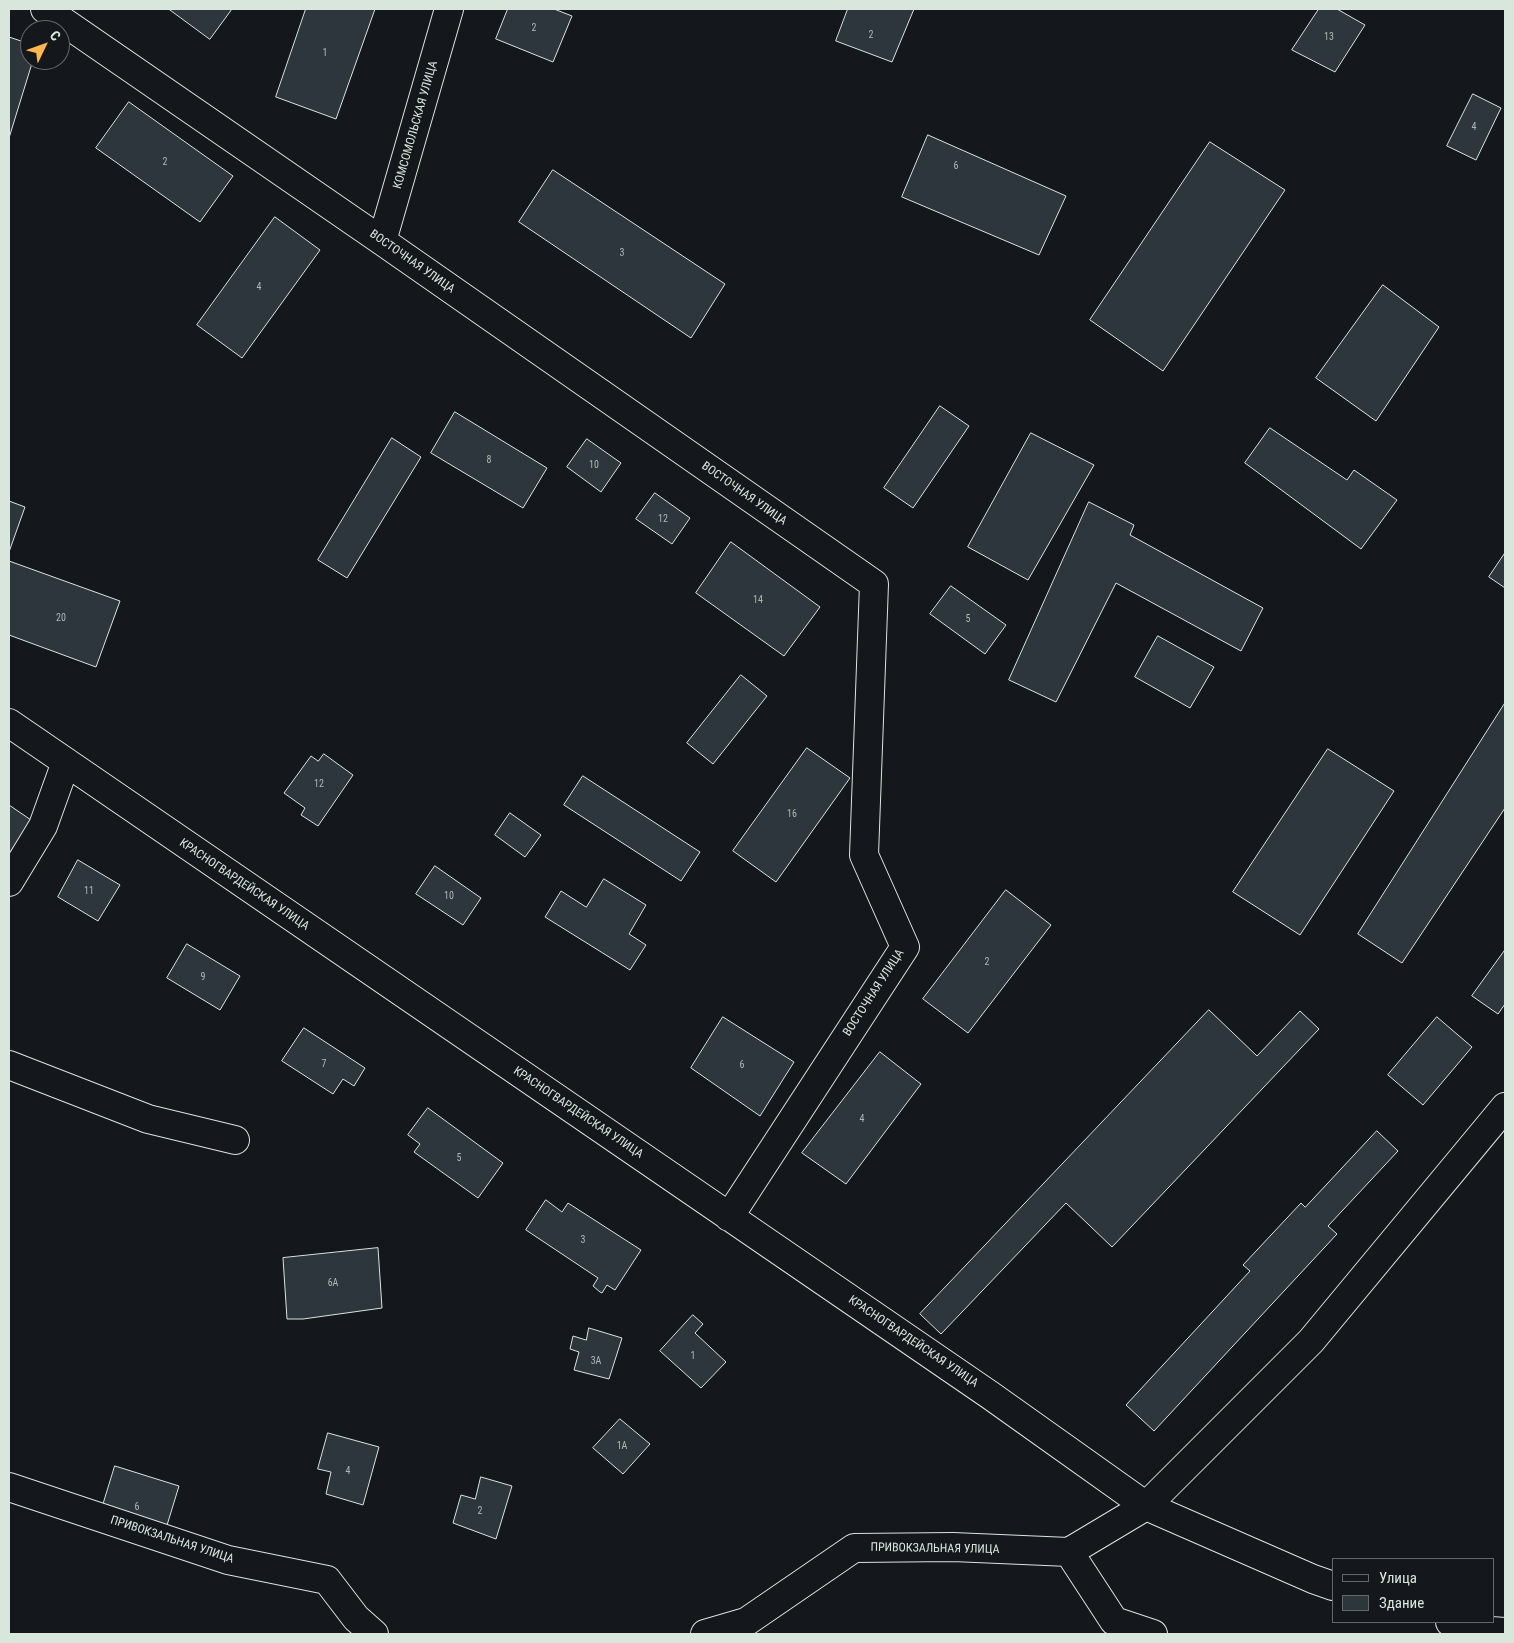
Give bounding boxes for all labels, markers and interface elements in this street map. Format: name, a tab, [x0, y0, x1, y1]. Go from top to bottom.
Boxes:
north arrow	[20, 20, 70, 70]
house number: 2	[532, 22, 536, 34]
text: С	[47, 27, 64, 44]
house number: 2	[869, 29, 873, 41]
house number: 13	[1324, 31, 1334, 43]
house number: 1	[323, 47, 327, 59]
street label: КОМСОМОЛЬСКАЯ УЛИЦА	[391, 59, 441, 191]
house number: 4	[1472, 121, 1476, 133]
house number: 2	[163, 156, 167, 168]
house number: 6	[954, 160, 958, 172]
street label: ВОСТОЧНАЯ УЛИЦА	[367, 227, 457, 297]
house number: 3	[620, 247, 624, 259]
house number: 4	[257, 281, 261, 293]
house number: 8	[487, 454, 491, 466]
house number: 10	[589, 459, 599, 471]
street label: ВОСТОЧНАЯ УЛИЦА	[699, 459, 789, 529]
house number: 12	[658, 513, 668, 525]
house number: 14	[753, 594, 763, 606]
house number: 20	[56, 612, 66, 624]
house number: 5	[966, 613, 970, 625]
house number: 12	[314, 778, 324, 790]
house number: 16	[787, 808, 797, 820]
street label: КРАСНОГВАРДЕЙСКАЯ УЛИЦА	[176, 836, 312, 934]
house number: 11	[84, 885, 94, 897]
house number: 10	[444, 890, 454, 902]
street label: ВОСТОЧНАЯ УЛИЦА	[841, 947, 907, 1039]
house number: 2	[985, 956, 989, 968]
house number: 9	[201, 971, 205, 983]
house number: 7	[322, 1058, 326, 1070]
house number: 6	[740, 1059, 744, 1071]
street label: КРАСНОГВАРДЕЙСКАЯ УЛИЦА	[510, 1064, 646, 1162]
house number: 4	[860, 1113, 864, 1125]
house number: 5	[457, 1152, 461, 1164]
house number: 3	[581, 1234, 585, 1246]
house number: 6А	[328, 1277, 338, 1289]
street label: КРАСНОГВАРДЕЙСКАЯ УЛИЦА	[845, 1293, 981, 1391]
house number: 1	[691, 1350, 695, 1362]
house number: 3А	[591, 1355, 601, 1367]
house number: 1А	[617, 1440, 627, 1452]
house number: 4	[346, 1465, 350, 1477]
house number: 6	[135, 1501, 139, 1513]
house number: 2	[478, 1505, 482, 1517]
street label: ПРИВОКЗАЛЬНАЯ УЛИЦА	[108, 1513, 236, 1567]
street label: ПРИВОКЗАЛЬНАЯ УЛИЦА	[870, 1541, 1000, 1557]
legend	[1332, 1558, 1494, 1623]
text: Улица	[1379, 1569, 1417, 1587]
text: Здание	[1379, 1594, 1424, 1612]

